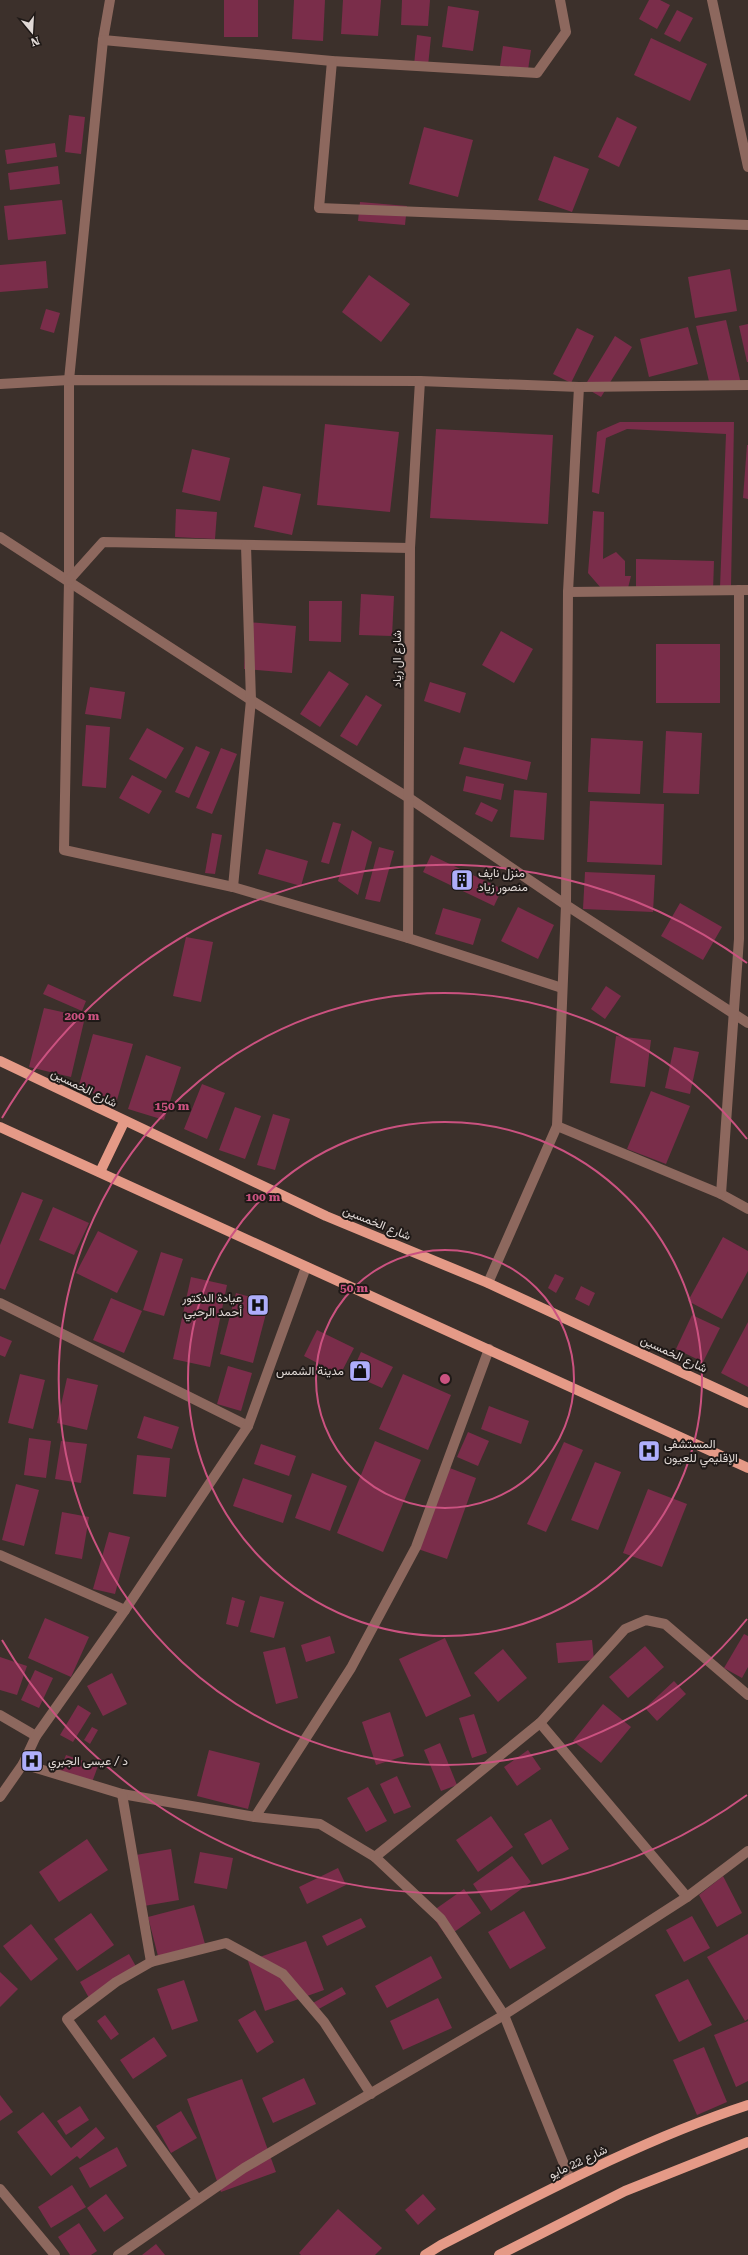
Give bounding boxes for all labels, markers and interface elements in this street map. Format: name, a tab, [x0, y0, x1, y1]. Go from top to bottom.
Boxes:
north arrow	[12, 12, 52, 52]
text: N	[28, 34, 41, 49]
street label: شارع ال زياد	[390, 630, 406, 688]
place label: منزل نايف منصور زياد	[478, 866, 528, 895]
building icon: منزل نايف منصور زياد	[449, 867, 475, 893]
text: 200 m	[65, 1009, 100, 1023]
street label: شارع الخمسين	[48, 1066, 119, 1112]
text: 150 m	[155, 1099, 190, 1113]
text: 100 m	[246, 1190, 281, 1204]
street label: شارع الخمسين	[340, 1203, 413, 1245]
text: 50 m	[340, 1281, 368, 1295]
place label: عيادة الدكتور أحمد الرحبي	[181, 1291, 242, 1322]
hospital icon: عيادة الدكتور أحمد الرحبي	[245, 1292, 271, 1318]
street label: شارع الخمسين	[638, 1332, 710, 1377]
shop icon: مدينة الشمس	[347, 1358, 373, 1384]
place label: مدينة الشمس	[276, 1364, 344, 1379]
centre of rings	[438, 1372, 452, 1386]
place label: المستشفى الإقليمي للعيون	[664, 1437, 738, 1468]
hospital icon: المستشفى الإقليمي للعيون	[636, 1438, 662, 1464]
hospital icon: د / عيسى الجبري	[19, 1748, 45, 1774]
place label: د / عيسى الجبري	[48, 1754, 128, 1771]
street label: شارع 22 مايو	[547, 2142, 610, 2183]

